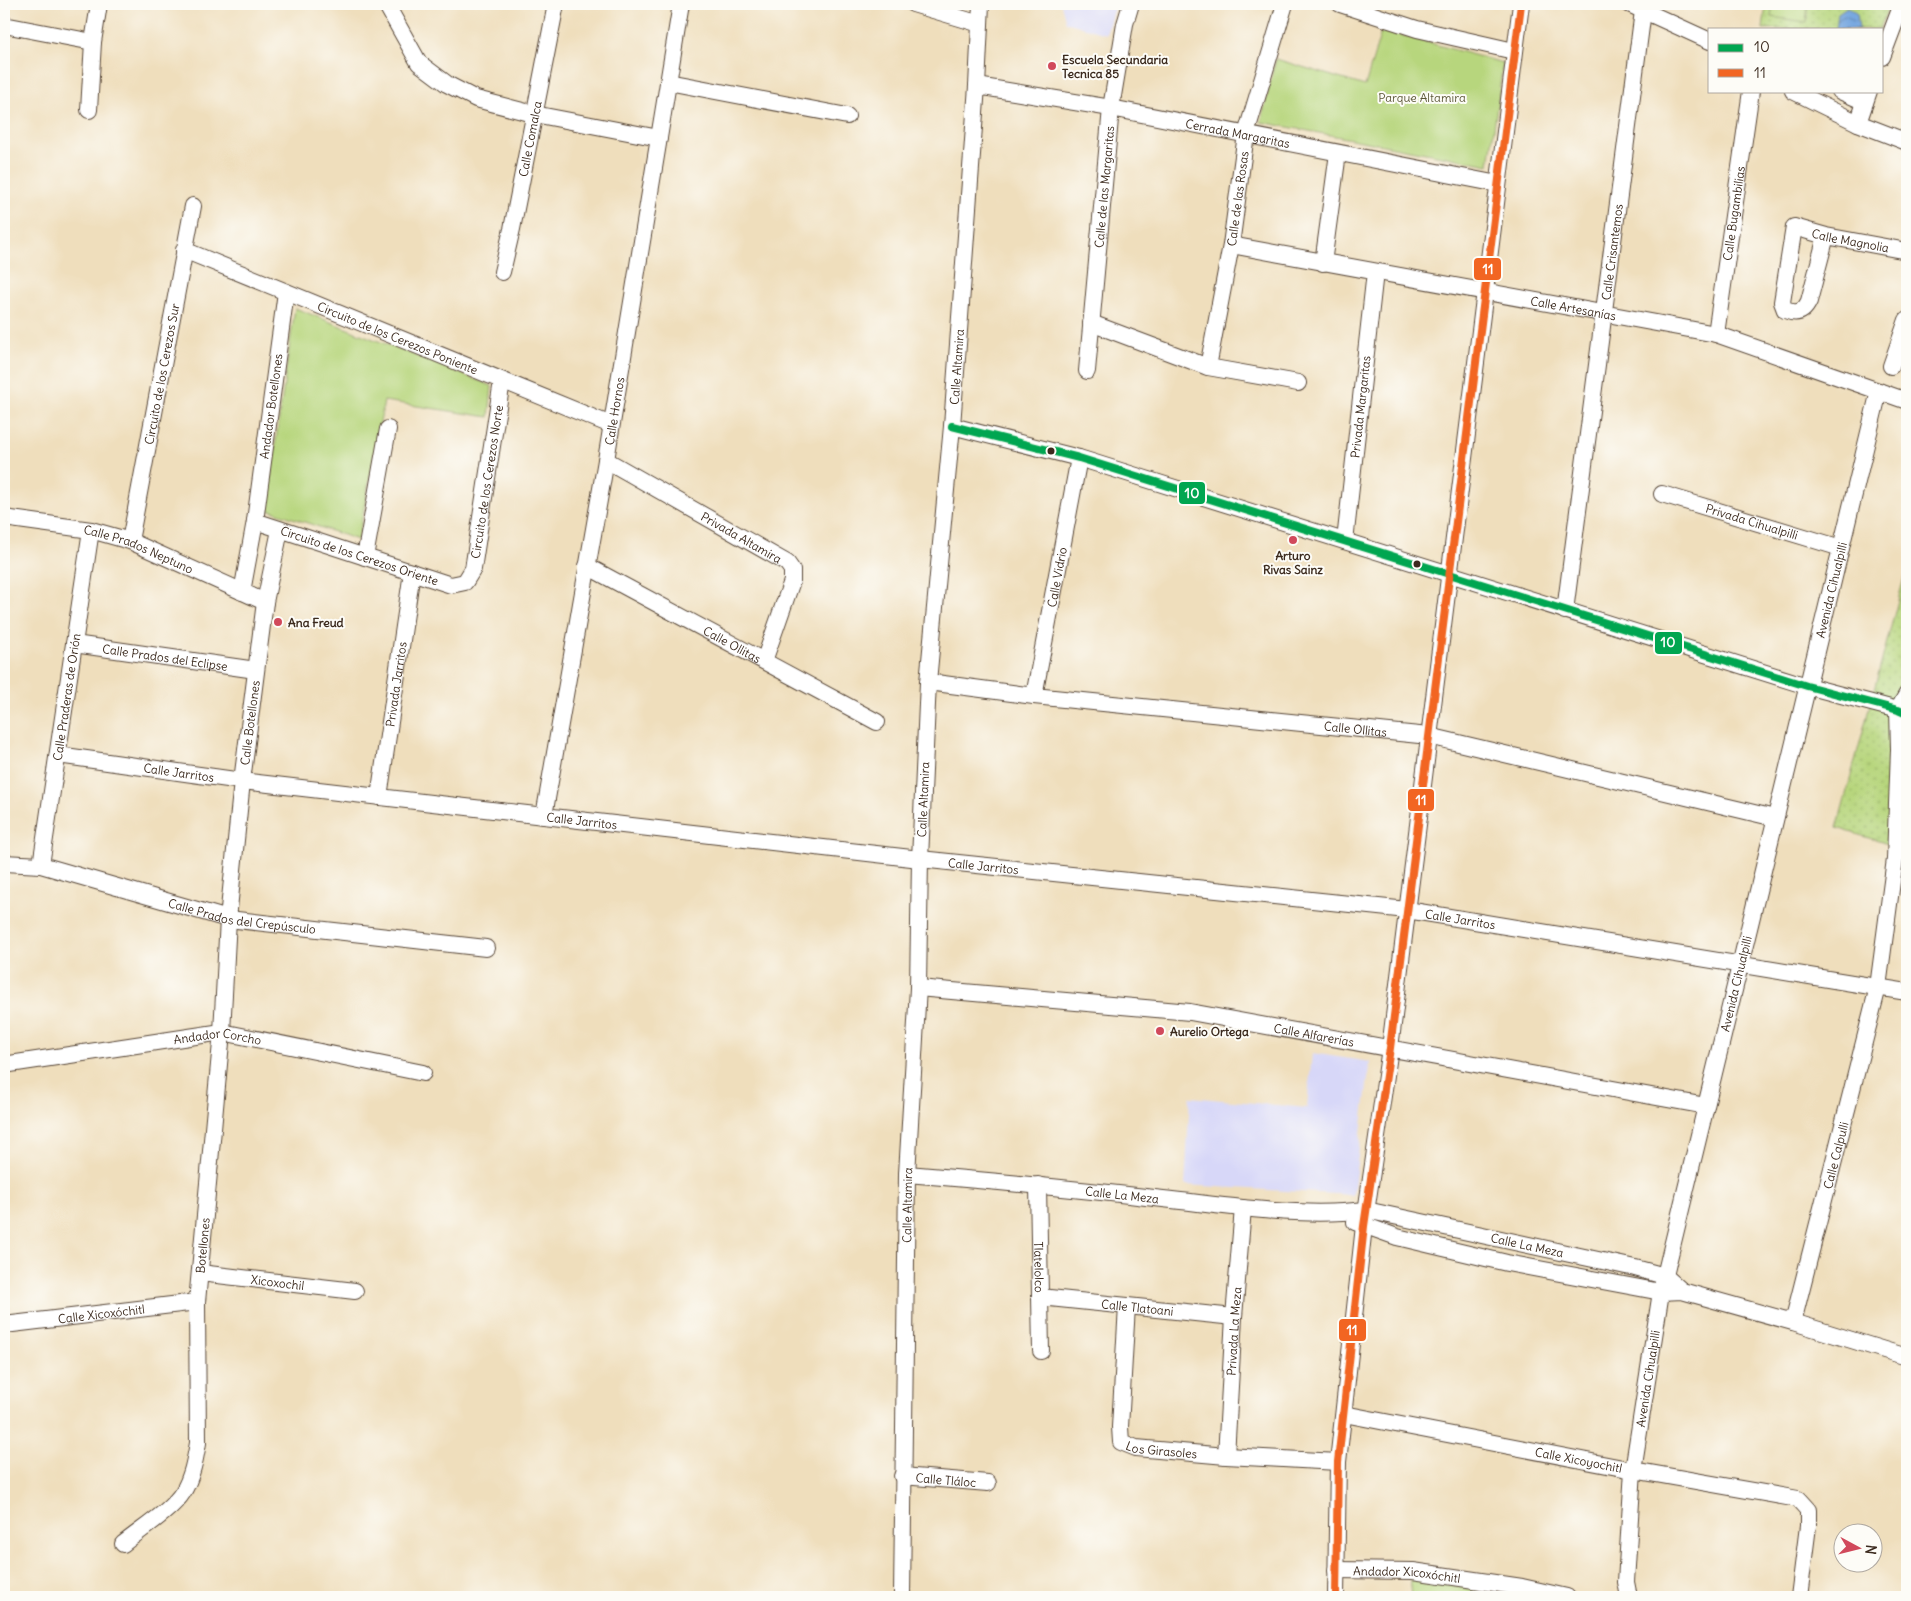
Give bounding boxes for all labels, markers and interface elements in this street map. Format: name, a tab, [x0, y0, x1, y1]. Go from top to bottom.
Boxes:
legend	[1708, 28, 1884, 92]
text: 10	[1754, 37, 1770, 56]
place label: Escuela Secundaria Tecnica 85	[1062, 52, 1168, 81]
marker: Escuela Secundaria Tecnica 85	[1046, 60, 1058, 72]
text: 11	[1754, 63, 1766, 82]
park label: Parque Altamira	[1378, 90, 1466, 105]
street label: Calle Comalca	[515, 100, 544, 178]
street label: Cerrada Margaritas	[1184, 115, 1291, 150]
street label: Calle de las Margaritas	[1091, 125, 1117, 248]
street label: Calle de las Rosas	[1223, 150, 1251, 247]
street label: Calle Bugambilias	[1719, 165, 1748, 262]
street label: Calle Crisantemos	[1598, 203, 1625, 301]
street label: Calle Magnolia	[1810, 225, 1890, 255]
line badge: 11	[1473, 257, 1502, 281]
text: 11	[1482, 260, 1494, 278]
street label: Calle Artesanías	[1529, 293, 1617, 323]
street label: Circuito de los Cerezos Poniente	[315, 298, 480, 377]
street label: Circuito de los Cerezos Sur	[141, 302, 182, 446]
street label: Calle Altamira	[946, 328, 967, 405]
street label: Andador Botellones	[256, 353, 285, 460]
street label: Privada Margaritas	[1347, 355, 1373, 459]
street label: Calle Hornos	[601, 376, 627, 446]
street label: Circuito de los Cerezos Norte	[467, 404, 506, 560]
unlabelled marker	[1046, 446, 1056, 456]
line badge: 10	[1178, 481, 1206, 505]
text: 10	[1185, 484, 1199, 502]
street label: Privada Cihualpilli	[1704, 500, 1800, 542]
street label: Privada Altamira	[699, 508, 785, 566]
street label: Calle Prados Neptuno	[83, 522, 196, 576]
street label: Circuito de los Cerezos Oriente	[279, 522, 441, 588]
marker: Arturo Rivas Sainz	[1287, 534, 1299, 546]
street label: Avenida Cihualpilli	[1812, 541, 1850, 639]
street label: Calle Vidrio	[1043, 545, 1070, 608]
place label: Arturo Rivas Sainz	[1263, 548, 1323, 577]
unlabelled marker	[1412, 559, 1422, 569]
place label: Ana Freud	[288, 615, 344, 630]
marker: Ana Freud	[272, 616, 284, 628]
street label: Calle Ollitas	[701, 623, 764, 666]
line badge: 10	[1654, 631, 1683, 655]
street label: Calle Praderas de Orión	[49, 632, 83, 762]
text: 10	[1661, 633, 1675, 651]
street label: Calle Prados del Eclipse	[101, 641, 229, 673]
street label: Privada Jarritos	[382, 641, 409, 728]
street label: Calle Botellones	[237, 679, 262, 766]
street label: Calle Ollitas	[1323, 718, 1388, 739]
street label: Calle Jarritos	[143, 760, 215, 784]
street label: Calle Altamira	[913, 761, 932, 838]
line badge: 11	[1407, 788, 1435, 812]
text: 11	[1415, 791, 1427, 809]
street label: Calle Jarritos	[546, 809, 618, 832]
street label: Calle Jarritos	[947, 854, 1020, 877]
street label: Calle Prados del Crepúsculo	[167, 895, 317, 936]
street label: Calle Jarritos	[1424, 906, 1497, 932]
street label: Avenida Cihualpilli	[1717, 934, 1754, 1033]
street label: Calle Alfarerías	[1273, 1020, 1355, 1049]
street label: Andador Corcho	[172, 1024, 263, 1047]
place label: Aurelio Ortega	[1170, 1024, 1249, 1040]
marker: Aurelio Ortega	[1154, 1025, 1166, 1037]
street label: Calle Calpulli	[1820, 1120, 1851, 1190]
street label: Calle Altamira	[899, 1167, 915, 1243]
street label: Calle La Meza	[1084, 1183, 1160, 1206]
street label: Botellones	[192, 1217, 212, 1274]
street label: Calle La Meza	[1489, 1230, 1565, 1260]
street label: Tlatelolco	[1032, 1241, 1047, 1293]
street label: Xicoxochil	[250, 1271, 305, 1293]
street label: Privada La Meza	[1223, 1286, 1244, 1376]
street label: Calle Tlatoani	[1101, 1296, 1174, 1318]
street label: Calle Xicoxóchitl	[57, 1301, 145, 1326]
line badge: 11	[1338, 1318, 1367, 1342]
text: 11	[1346, 1321, 1358, 1339]
street label: Avenida Cihualpilli	[1632, 1329, 1662, 1428]
street label: Los Girasoles	[1124, 1437, 1198, 1461]
street label: Calle Xicoyochitl	[1534, 1444, 1623, 1475]
street label: Calle Tláloc	[915, 1470, 977, 1490]
north arrow	[1834, 1524, 1884, 1574]
text: N	[1861, 1544, 1880, 1555]
street label: Andador Xicoxóchitl	[1353, 1563, 1462, 1585]

